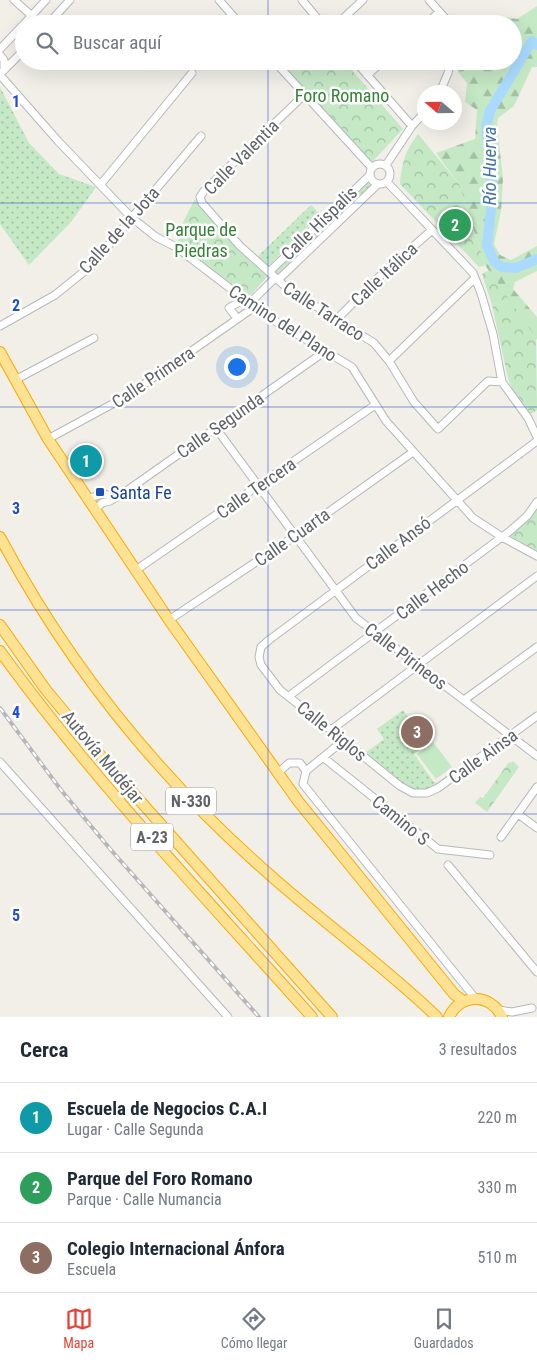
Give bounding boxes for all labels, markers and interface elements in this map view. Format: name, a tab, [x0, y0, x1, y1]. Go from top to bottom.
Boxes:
search box	[15, 15, 522, 70]
icon: search	[33, 29, 61, 57]
text: Buscar aquí	[73, 31, 162, 54]
park label: Foro Romano	[295, 85, 389, 106]
north arrow	[417, 85, 462, 130]
text: 1	[12, 92, 20, 111]
street label: Calle Valentia	[199, 115, 283, 199]
water label: Río Huerva	[478, 126, 501, 206]
street label: Calle de la Jota	[74, 182, 164, 278]
street label: Calle Hispalis	[277, 182, 361, 264]
pin: 2	[439, 206, 471, 244]
park label: Parque de Piedras	[165, 219, 237, 261]
street label: Calle Itálica	[346, 238, 422, 310]
street label: Calle Tarraco	[279, 277, 369, 345]
street label: Camino del Plano	[225, 280, 341, 366]
text: 2	[12, 296, 20, 315]
street label: Calle Primera	[108, 342, 198, 412]
your location	[224, 354, 250, 380]
street label: Calle Segunda	[172, 387, 268, 463]
pin: 1	[70, 442, 102, 480]
street label: Calle Tercera	[212, 453, 300, 523]
place label: Santa Fe	[110, 482, 172, 503]
marker: Santa Fe	[94, 486, 106, 498]
text: 3	[12, 499, 20, 518]
street label: Calle Cuarta	[250, 503, 334, 571]
street label: Calle Ansó	[361, 512, 435, 574]
street label: Calle Hecho	[392, 556, 472, 624]
street label: Calle Pirineos	[361, 618, 451, 694]
street label: Calle Riglos	[293, 697, 371, 765]
text: 4	[12, 703, 20, 722]
street label: Autovía Mudéjar	[58, 706, 149, 808]
pin: 3	[401, 713, 433, 751]
street label: Calle Ainsa	[445, 724, 521, 788]
road number: N-330	[166, 788, 216, 814]
street label: Camino S	[368, 791, 434, 849]
road number: A-23	[131, 824, 173, 850]
text: 5	[12, 906, 20, 925]
text: Cerca	[20, 1038, 68, 1062]
text: 3 resultados	[439, 1040, 517, 1059]
text: Escuela de Negocios C.A.I	[67, 1097, 267, 1120]
text: 1	[32, 1108, 40, 1127]
text: 220 m	[478, 1108, 517, 1127]
text: Lugar · Calle Segunda	[67, 1120, 204, 1139]
text: Parque del Foro Romano	[67, 1167, 253, 1190]
text: 2	[32, 1178, 40, 1197]
text: 330 m	[478, 1178, 517, 1197]
text: Parque · Calle Numancia	[67, 1190, 222, 1209]
text: Colegio Internacional Ánfora	[67, 1237, 285, 1260]
text: 3	[32, 1248, 40, 1267]
text: 510 m	[478, 1248, 517, 1267]
text: Escuela	[67, 1260, 116, 1279]
tab: Mapa	[63, 1305, 94, 1351]
tab: Cómo llegar	[221, 1305, 287, 1351]
tab: Guardados	[414, 1305, 474, 1351]

